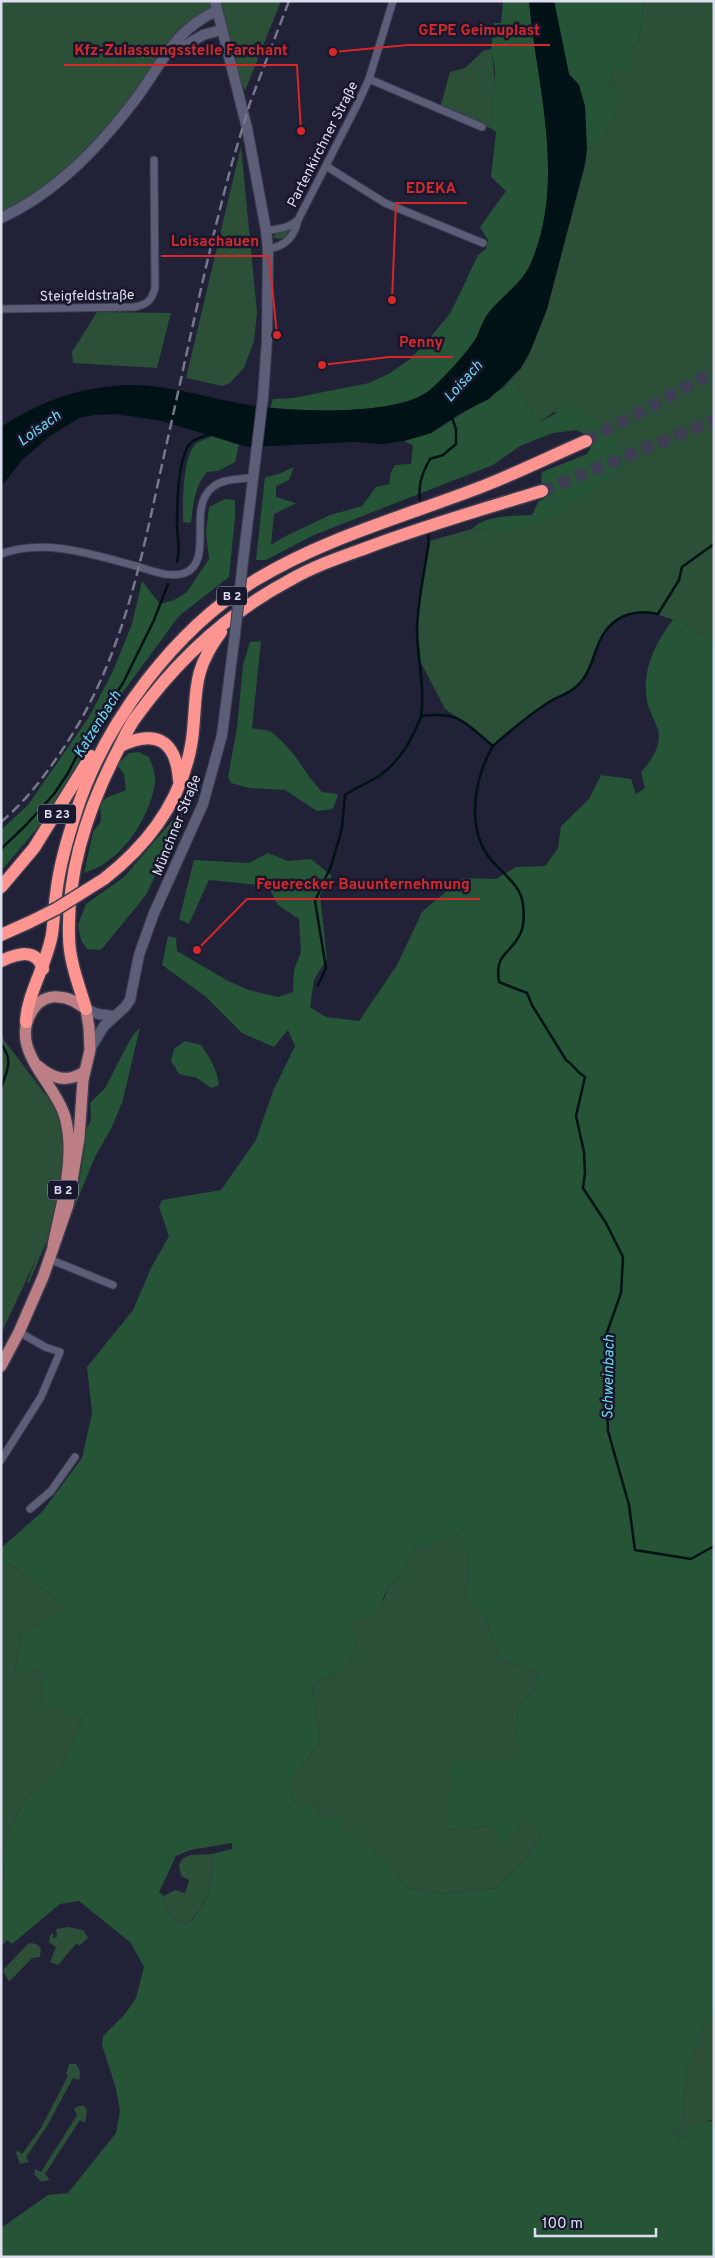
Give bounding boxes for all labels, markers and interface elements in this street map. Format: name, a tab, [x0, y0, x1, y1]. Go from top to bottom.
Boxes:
callout: GEPE Geimuplast	[408, 15, 550, 45]
text: GEPE Geimuplast	[418, 22, 540, 41]
callout: Kfz-Zulassungsstelle Farchant	[64, 35, 297, 65]
text: Kfz-Zulassungsstelle Farchant	[74, 42, 288, 61]
street label: Partenkirchner Straße	[284, 79, 362, 210]
callout: EDEKA	[396, 173, 467, 203]
text: EDEKA	[406, 180, 456, 199]
callout: Loisachauen	[161, 226, 269, 256]
text: Loisachauen	[171, 233, 259, 252]
street label: Steigfeldstraße	[40, 287, 135, 306]
callout: Penny	[389, 327, 453, 357]
text: Penny	[399, 334, 444, 353]
water label: Loisach	[441, 357, 488, 407]
water label: Loisach	[14, 407, 65, 451]
road number: B 2	[217, 586, 247, 606]
water label: Katzenbach	[70, 688, 126, 762]
street label: Münchner Straße	[149, 773, 205, 879]
road number: B 23	[38, 804, 76, 824]
callout: Feuerecker Bauunternehmung	[247, 869, 480, 899]
text: Feuerecker Bauunternehmung	[256, 876, 470, 895]
road number: B 2	[48, 1180, 78, 1200]
water label: Schweinbach	[599, 1335, 620, 1419]
scale bar	[535, 2206, 656, 2238]
text: 100 m	[542, 2215, 583, 2234]

